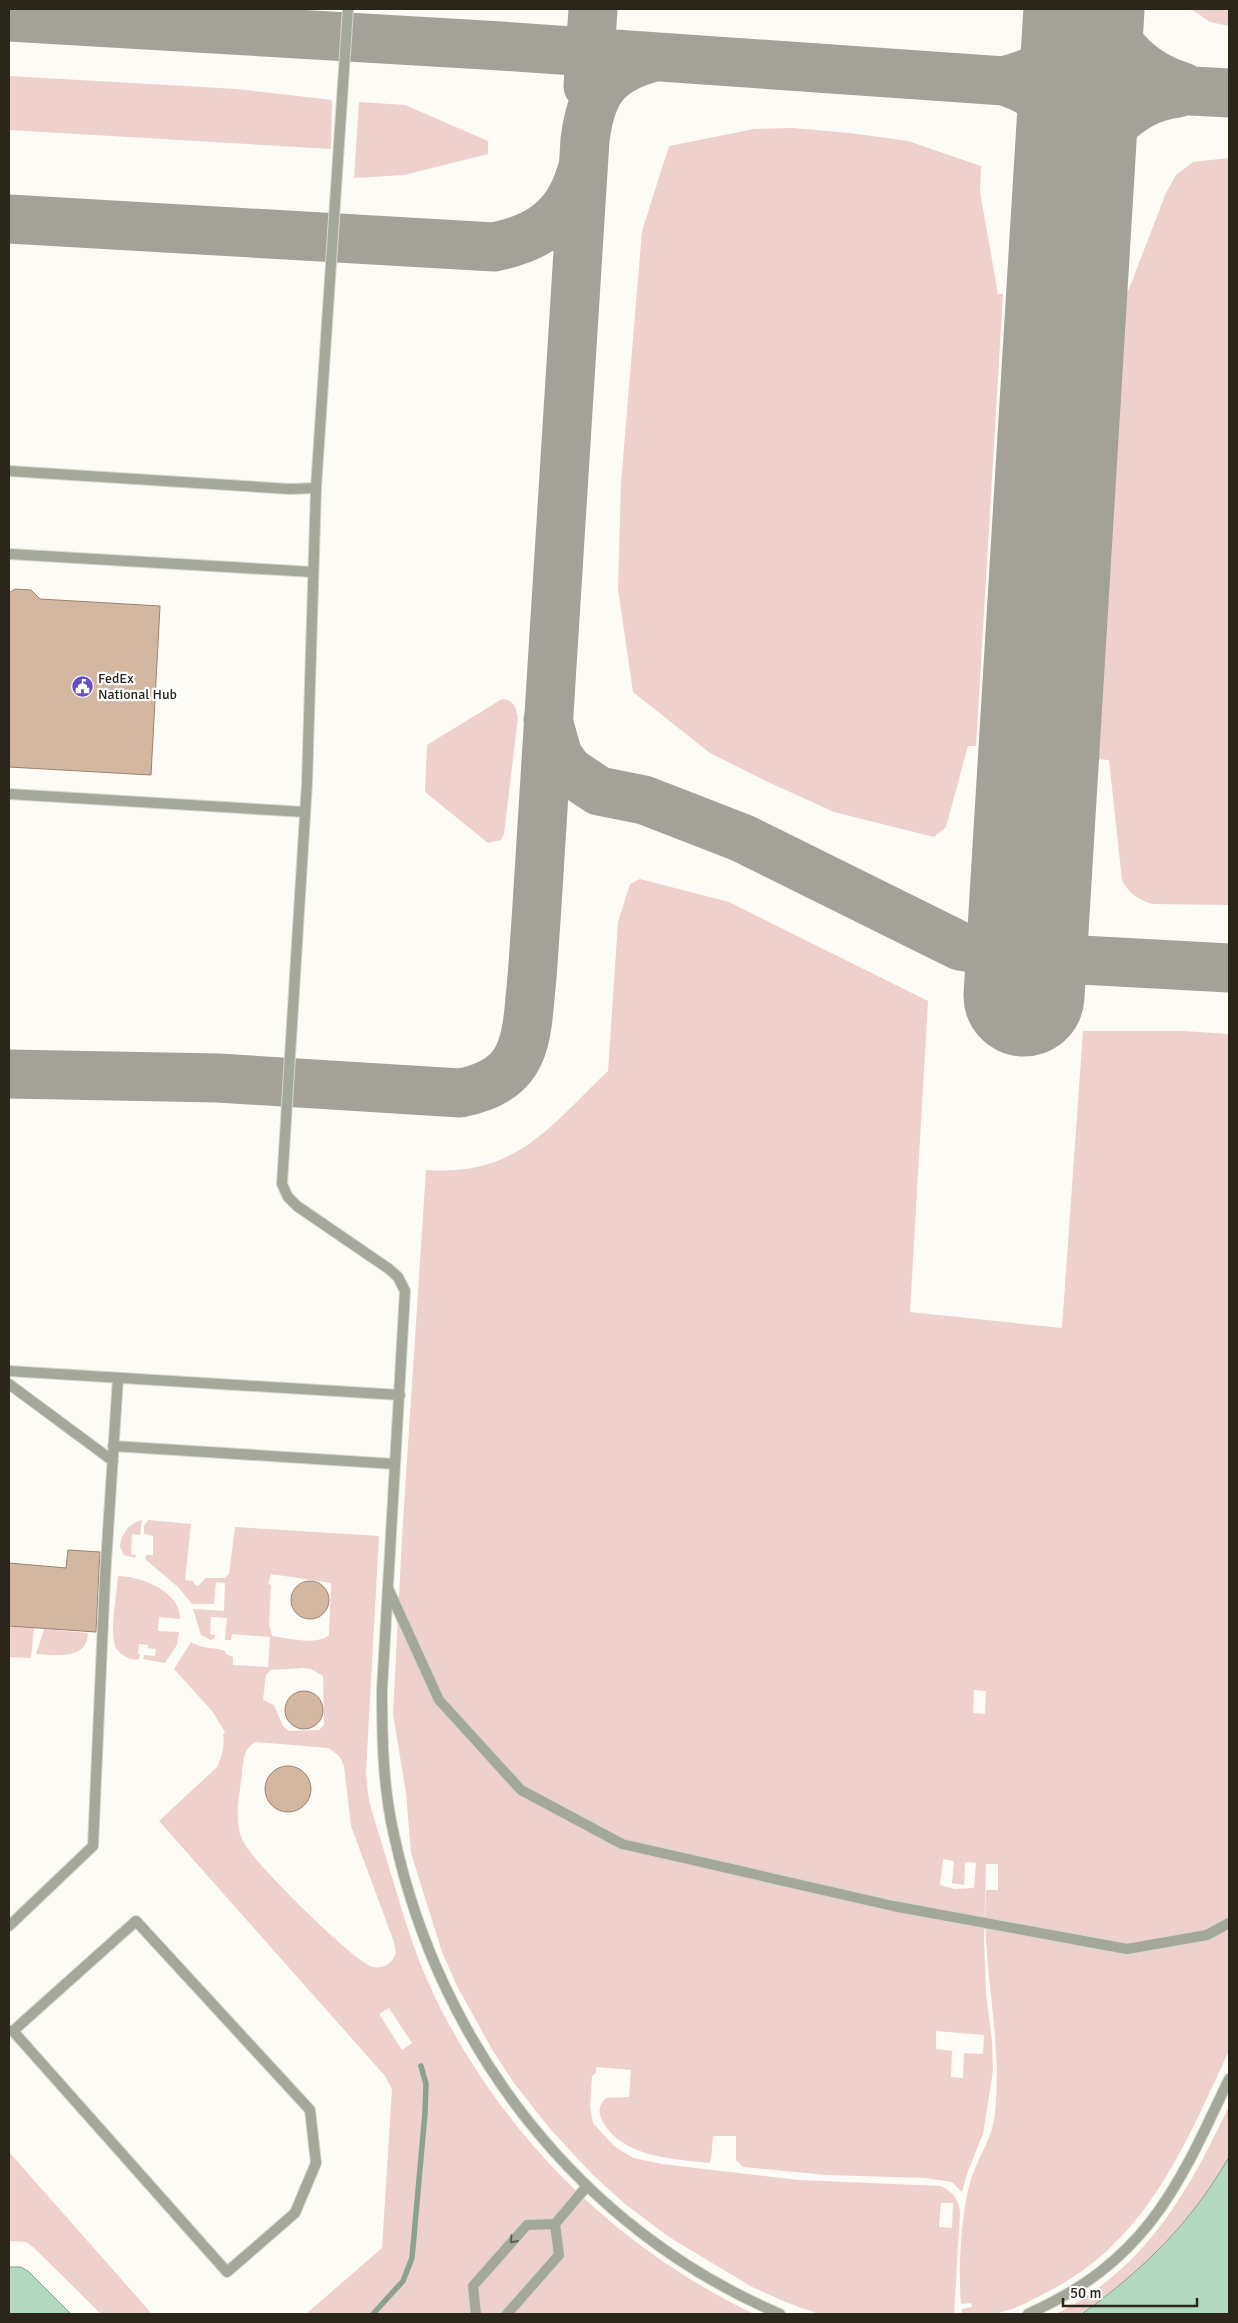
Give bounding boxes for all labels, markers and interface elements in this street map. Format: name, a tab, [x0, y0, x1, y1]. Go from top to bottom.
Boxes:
place label: FedEx National Hub	[98, 670, 177, 703]
public building icon: FedEx National Hub	[70, 674, 94, 698]
one-way arrow	[510, 2234, 519, 2243]
scale bar	[1063, 2276, 1197, 2308]
text: 50 m	[1070, 2284, 1101, 2302]

